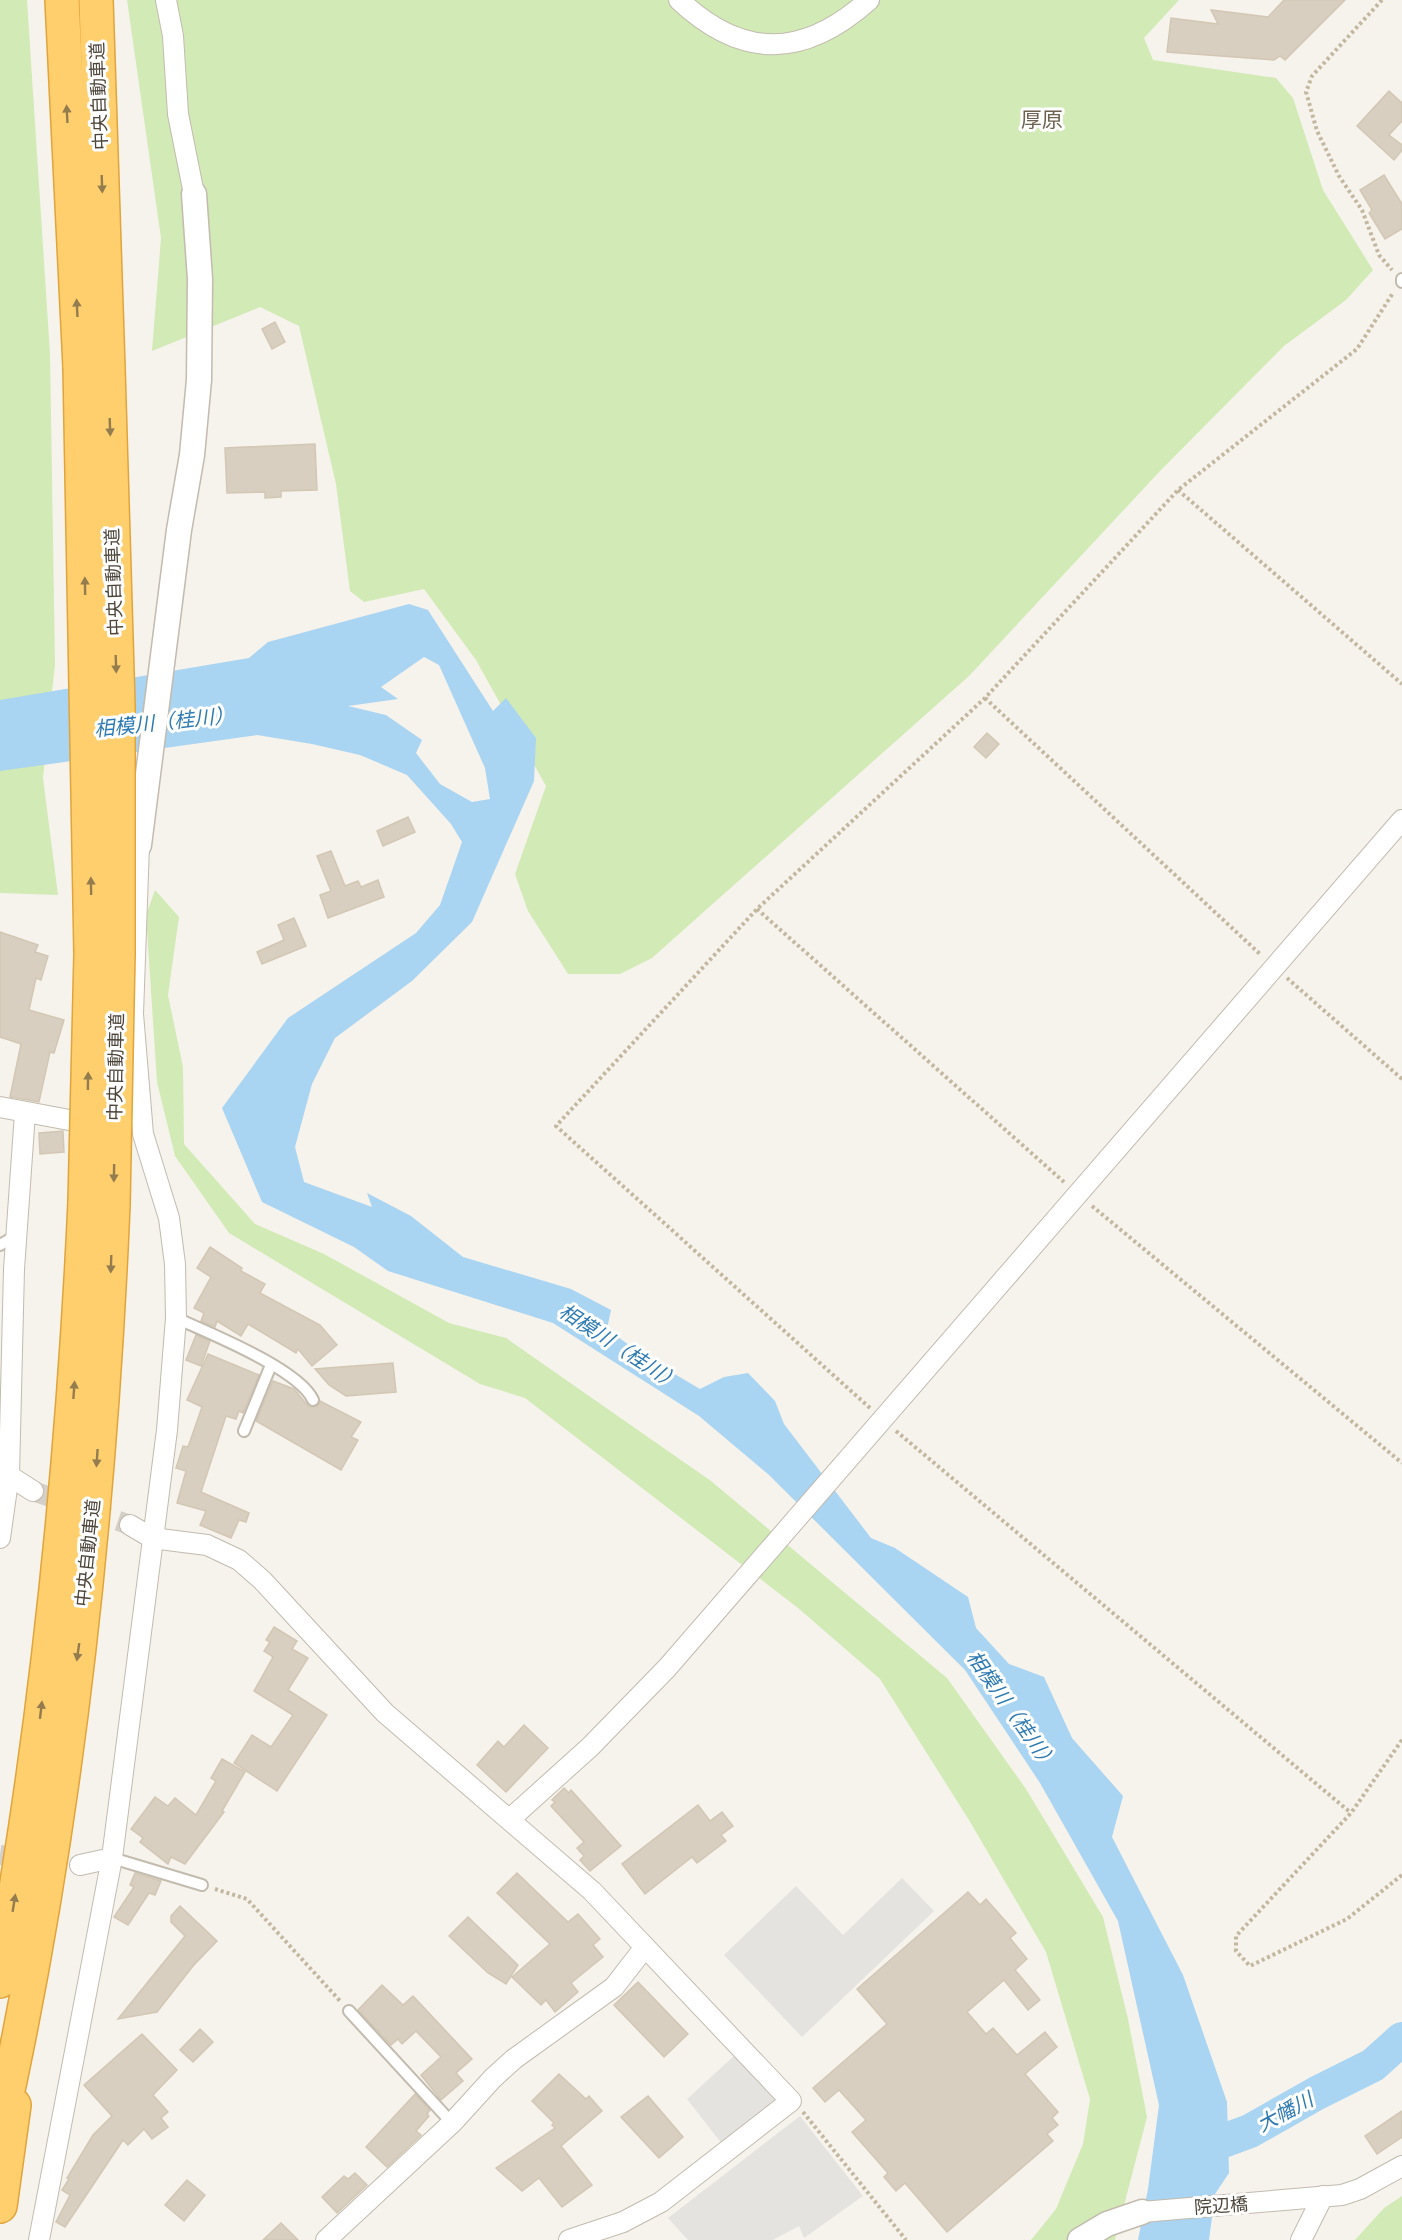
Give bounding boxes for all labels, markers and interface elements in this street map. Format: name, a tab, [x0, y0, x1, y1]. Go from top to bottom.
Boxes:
street label: 中央自動車道	[87, 42, 111, 150]
one-way arrow	[63, 104, 72, 123]
district label: 厚原	[1021, 108, 1063, 131]
one-way arrow	[97, 175, 107, 194]
one-way arrow	[73, 299, 82, 318]
one-way arrow	[105, 417, 115, 436]
street label: 中央自動車道	[102, 528, 126, 636]
one-way arrow	[81, 576, 90, 595]
one-way arrow	[112, 654, 121, 673]
water label: 相模川（桂川）	[93, 704, 235, 740]
one-way arrow	[86, 876, 95, 895]
street label: 中央自動車道	[105, 1013, 127, 1121]
one-way arrow	[83, 1071, 93, 1090]
one-way arrow	[109, 1164, 119, 1183]
one-way arrow	[106, 1254, 115, 1273]
water label: 相模川（桂川）	[555, 1300, 685, 1394]
one-way arrow	[69, 1381, 79, 1400]
one-way arrow	[92, 1449, 102, 1468]
street label: 中央自動車道	[72, 1498, 104, 1608]
one-way arrow	[73, 1643, 82, 1662]
water label: 相模川（桂川）	[963, 1646, 1061, 1774]
one-way arrow	[36, 1700, 46, 1719]
one-way arrow	[10, 1893, 19, 1912]
water label: 大幡川	[1253, 2087, 1318, 2136]
street label: 院辺橋	[1193, 2194, 1249, 2218]

